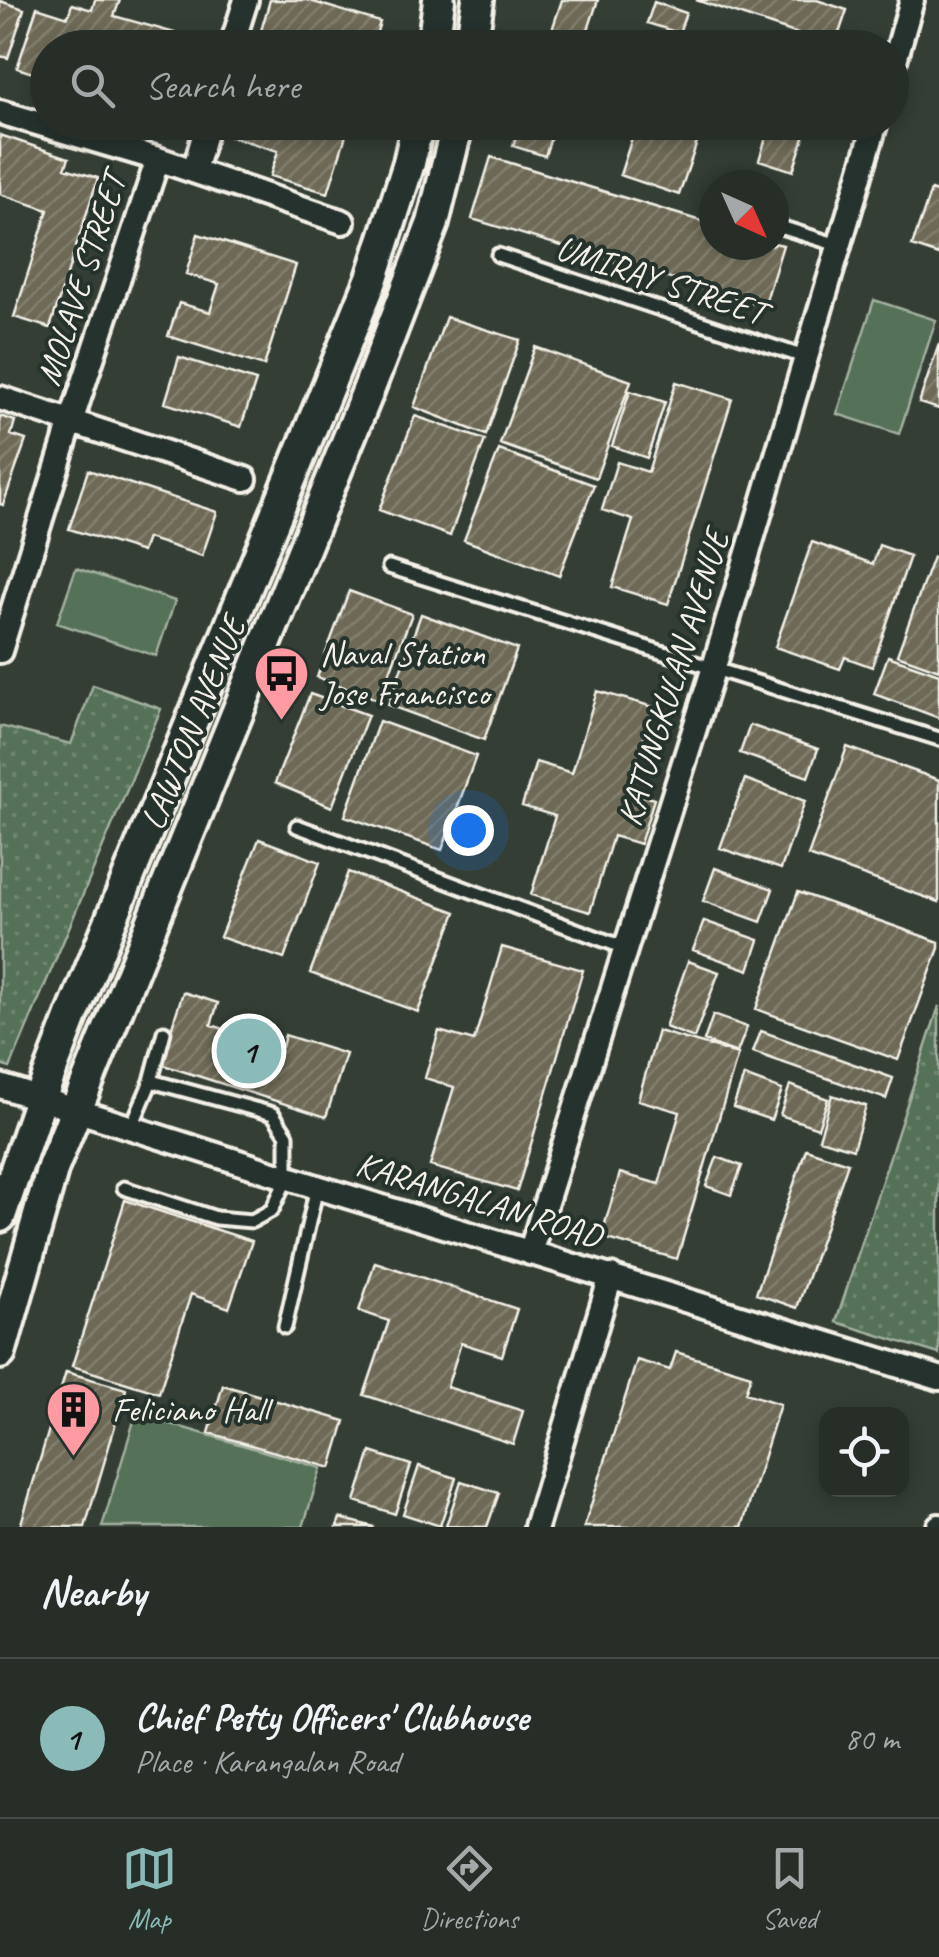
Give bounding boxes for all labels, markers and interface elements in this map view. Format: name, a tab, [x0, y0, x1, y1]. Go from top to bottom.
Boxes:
search box	[30, 30, 909, 140]
icon: search	[65, 58, 120, 113]
text: Search here	[145, 62, 300, 109]
street label: MOLAVE STREET	[26, 161, 139, 391]
north arrow	[699, 170, 789, 260]
street label: UMIRAY STREET	[550, 225, 778, 337]
street label: KATUNGKULAN AVENUE	[607, 520, 741, 831]
street label: LAWTON AVENUE	[130, 605, 258, 836]
place label: Naval Station Jose Francisco	[318, 631, 493, 716]
bus stop icon: Naval Station Jose Francisco	[251, 643, 311, 722]
your location	[443, 805, 494, 856]
pin: 1	[216, 1014, 282, 1088]
street label: KARANGALAN ROAD	[351, 1141, 610, 1260]
building icon: Feliciano Hall	[43, 1379, 103, 1458]
place label: Feliciano Hall	[112, 1387, 274, 1432]
map controls	[819, 1407, 909, 1497]
button: locate	[819, 1407, 909, 1497]
text: Nearby	[40, 1566, 146, 1619]
text: Chief Petty Officers' Clubhouse	[135, 1694, 528, 1741]
text: 1	[65, 1718, 80, 1759]
text: 80 m	[845, 1718, 899, 1759]
text: Place · Karangalan Road	[135, 1741, 400, 1782]
tab: Map	[122, 1841, 177, 1936]
tab: Directions	[421, 1841, 518, 1936]
tab: Saved	[762, 1841, 817, 1936]

